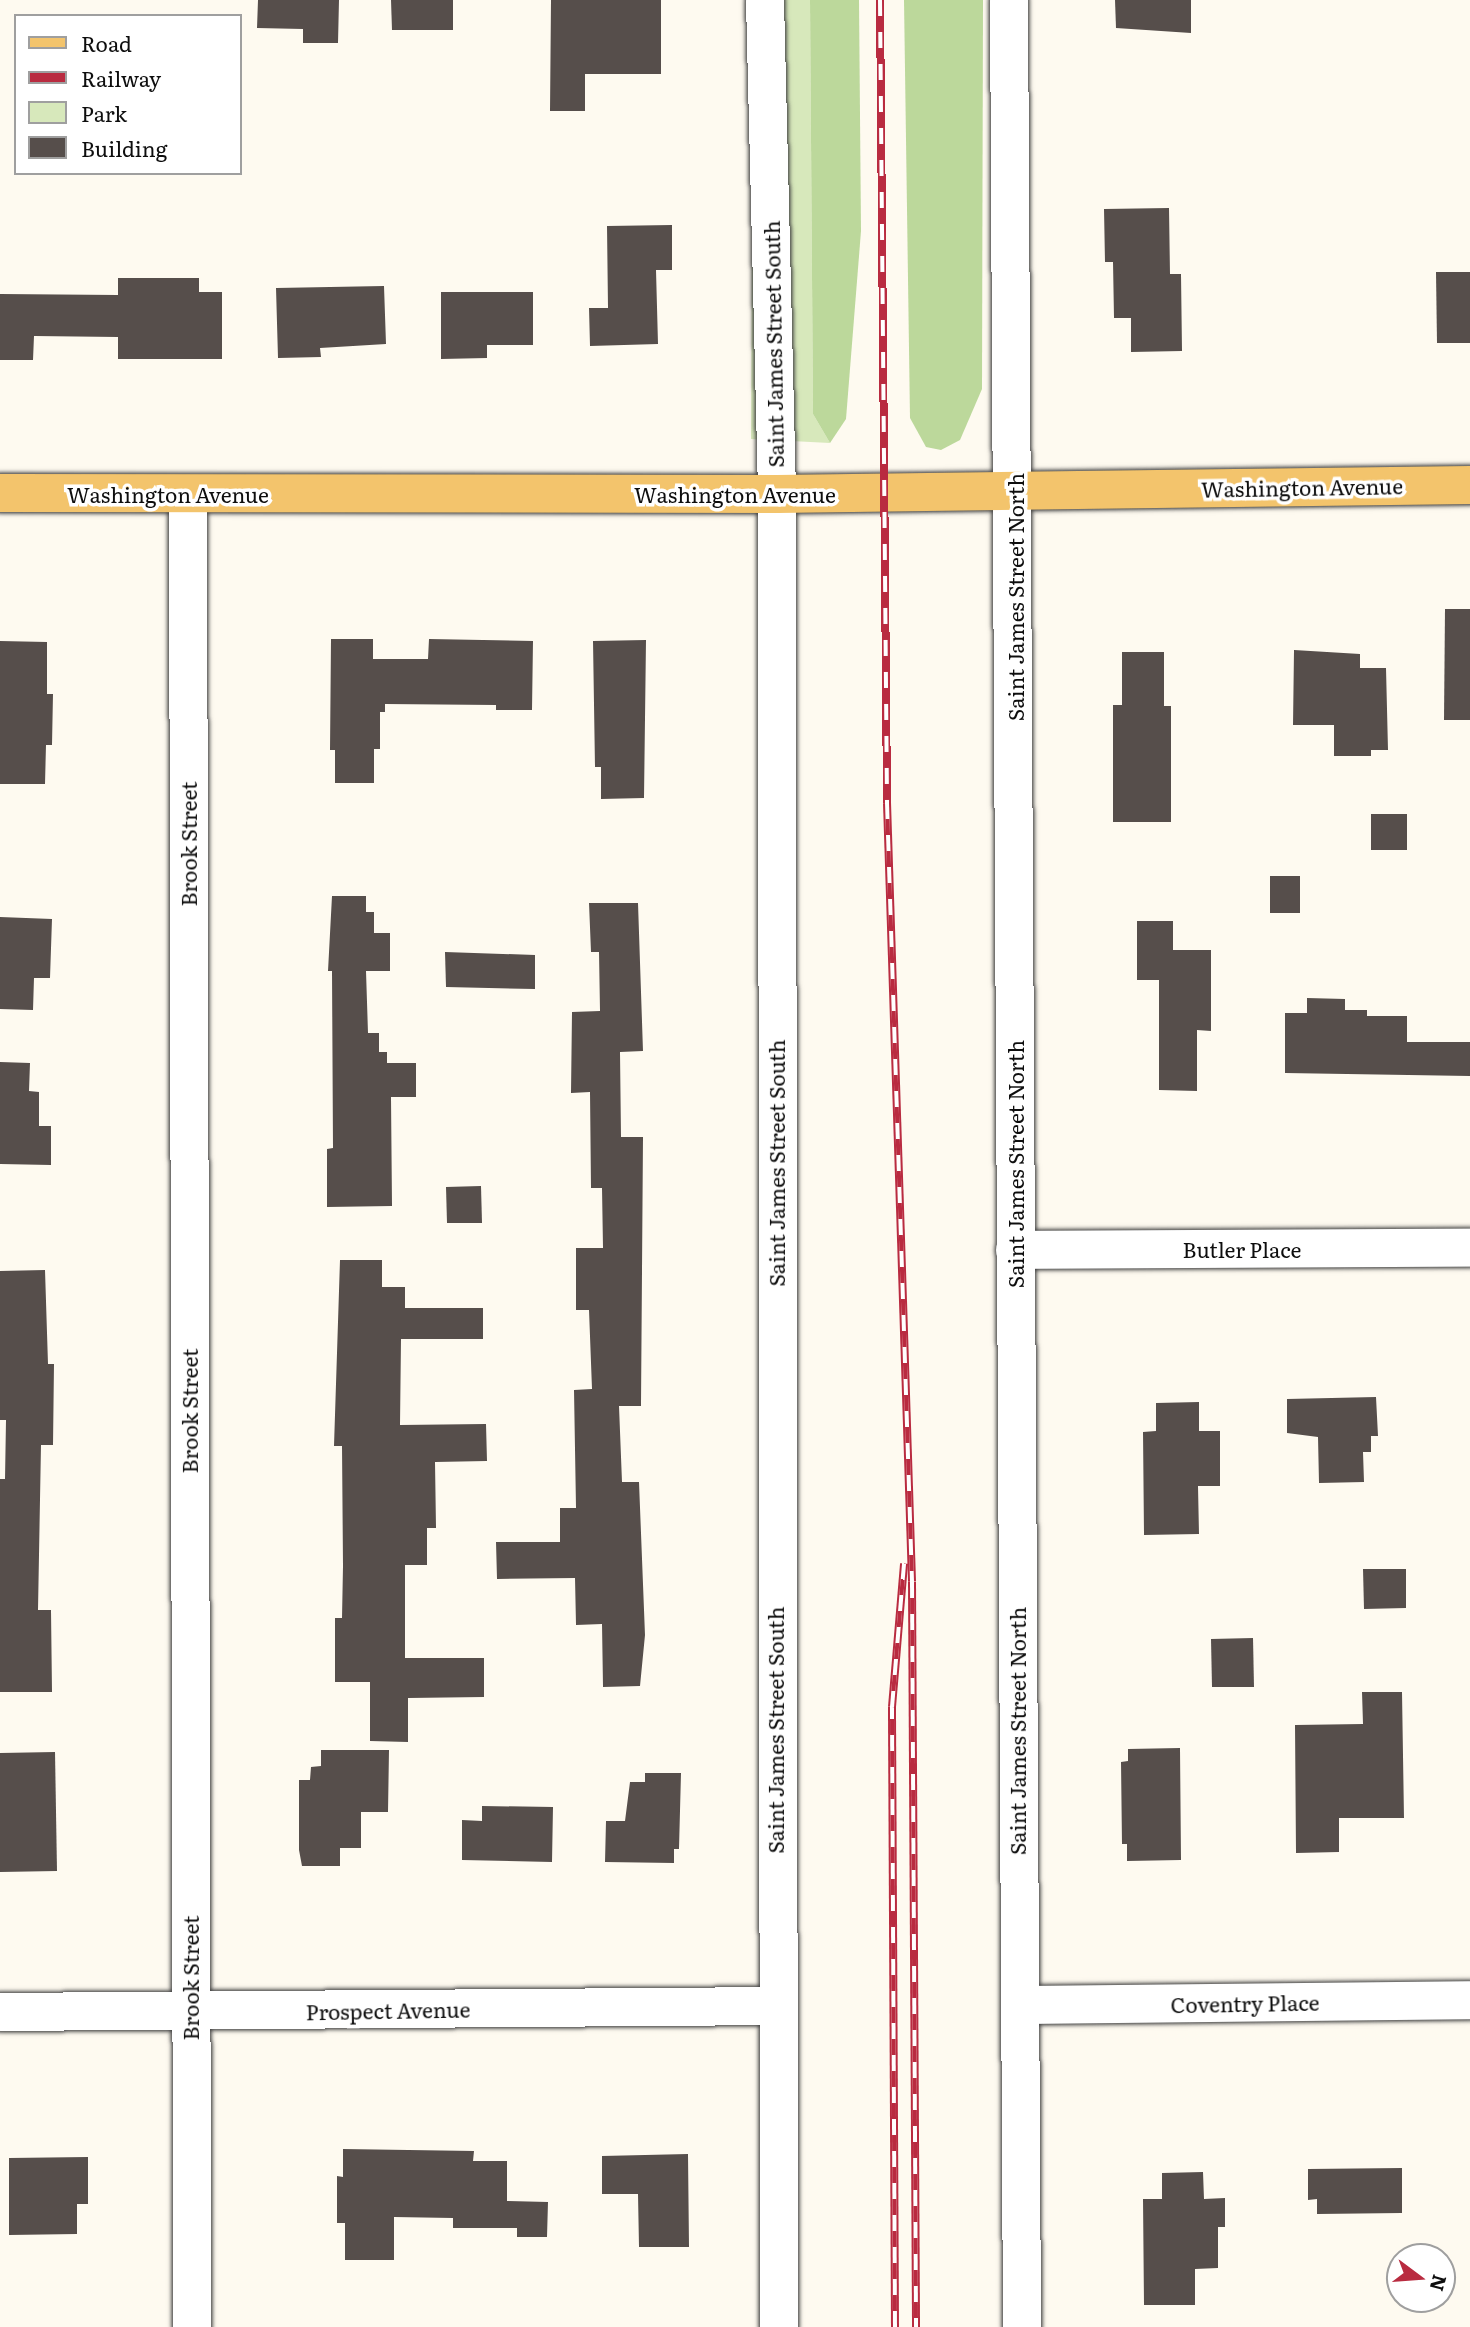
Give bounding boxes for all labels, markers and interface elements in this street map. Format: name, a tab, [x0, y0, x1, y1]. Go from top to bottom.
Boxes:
legend	[14, 14, 242, 175]
text: Road	[81, 27, 132, 58]
text: Railway	[81, 62, 161, 93]
text: Park	[81, 97, 127, 128]
text: Building	[81, 132, 167, 163]
street label: Saint James Street South	[758, 220, 788, 468]
street label: Saint James Street North	[1002, 473, 1028, 721]
street label: Washington Avenue	[1201, 473, 1403, 501]
street label: Washington Avenue	[67, 481, 269, 507]
street label: Washington Avenue	[634, 481, 836, 507]
street label: Brook Street	[175, 782, 201, 906]
street label: Saint James Street South	[763, 1039, 789, 1287]
street label: Saint James Street North	[1002, 1040, 1028, 1288]
street label: Butler Place	[1183, 1236, 1301, 1262]
street label: Brook Street	[176, 1349, 202, 1473]
street label: Saint James Street South	[762, 1606, 788, 1854]
street label: Saint James Street North	[1004, 1607, 1030, 1855]
street label: Brook Street	[177, 1916, 203, 2040]
street label: Coventry Place	[1170, 1989, 1320, 2017]
street label: Prospect Avenue	[305, 1996, 471, 2024]
north arrow	[1386, 2243, 1456, 2313]
text: N	[1424, 2272, 1455, 2295]

